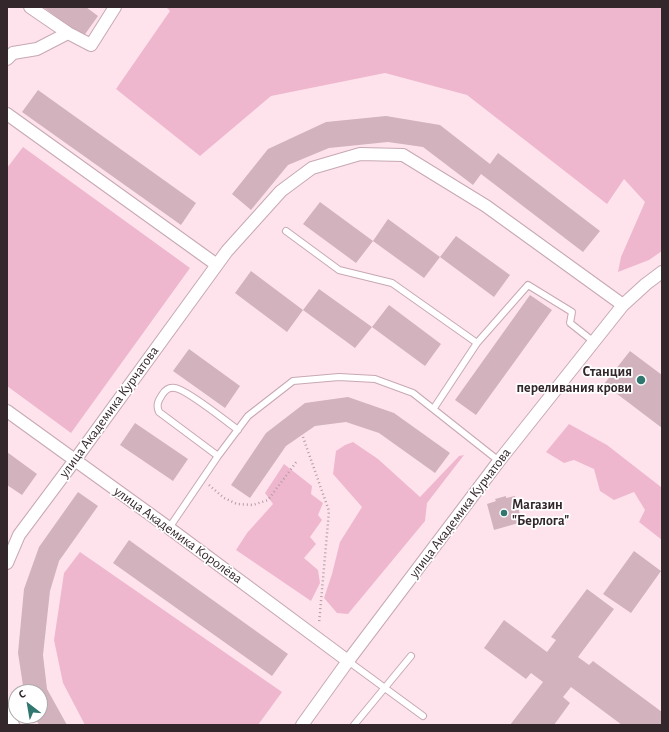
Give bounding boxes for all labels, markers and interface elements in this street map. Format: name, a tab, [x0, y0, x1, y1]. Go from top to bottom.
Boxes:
street label: улица Академика Курчатова	[56, 343, 162, 481]
place label: Станция переливания крови	[516, 364, 632, 396]
marker: Станция переливания крови	[635, 374, 647, 386]
street label: улица Академика Курчатова	[406, 445, 514, 581]
street label: улица Академика Королёва	[111, 483, 245, 587]
place label: Магазин "Берлога"	[512, 497, 569, 530]
marker: Магазин "Берлога"	[499, 508, 509, 518]
north arrow	[8, 684, 48, 724]
text: С	[17, 688, 28, 700]

